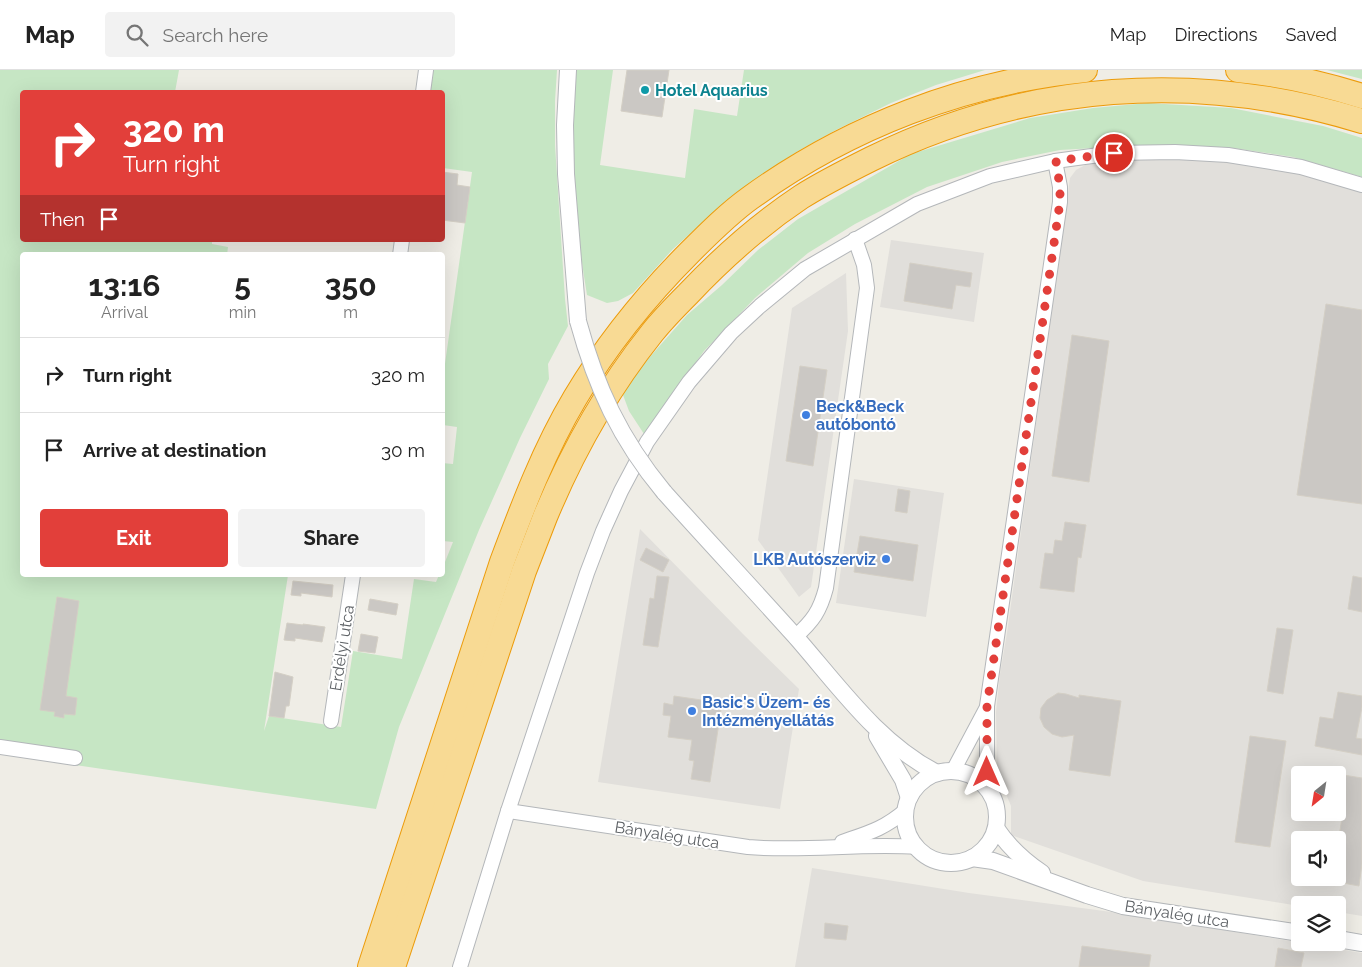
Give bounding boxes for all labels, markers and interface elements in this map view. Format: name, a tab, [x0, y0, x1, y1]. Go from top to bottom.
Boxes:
search box	[105, 12, 455, 57]
text: Map	[25, 20, 75, 49]
icon: search	[123, 21, 151, 49]
text: Search here	[163, 24, 268, 46]
text: Map	[1110, 24, 1146, 45]
text: Directions	[1174, 24, 1258, 45]
text: Saved	[1286, 24, 1337, 45]
place label: Hotel Aquarius	[655, 81, 768, 100]
marker: Hotel Aquarius	[639, 84, 651, 96]
text: 320 m	[123, 109, 225, 150]
icon: right	[40, 110, 105, 175]
pin	[1093, 132, 1135, 174]
icon: arrive	[1100, 139, 1128, 167]
text: Turn right	[123, 151, 220, 177]
icon: arrive	[95, 205, 123, 233]
text: Then	[40, 208, 85, 230]
text: 13:16	[88, 268, 160, 303]
text: 5	[234, 268, 251, 303]
text: 350	[325, 268, 377, 303]
text: Arrival	[101, 303, 148, 322]
text: min	[229, 303, 256, 322]
text: m	[343, 303, 358, 322]
icon: right	[40, 361, 68, 389]
text: Turn right	[83, 364, 172, 386]
text: 320 m	[371, 364, 425, 386]
place label: Beck&Beck autóbontó	[816, 397, 904, 434]
marker: Beck&Beck autóbontó	[800, 409, 812, 421]
icon: arrive	[40, 436, 68, 464]
text: Arrive at destination	[83, 439, 267, 461]
text: 30 m	[381, 439, 425, 461]
button: Exit	[40, 509, 228, 567]
button: Share	[238, 509, 425, 567]
place label: LKB Autószerviz	[753, 550, 876, 569]
marker: LKB Autószerviz	[880, 553, 892, 565]
street label: Erdélyi utca	[326, 604, 358, 692]
place label: Basic's Üzem- és Intézményellátás	[702, 692, 834, 730]
marker: Basic's Üzem- és Intézményellátás	[686, 705, 698, 717]
position arrow	[960, 745, 1012, 797]
north arrow	[1291, 766, 1346, 821]
map controls	[1291, 766, 1346, 951]
street label: Bányalég utca	[613, 817, 721, 853]
button: sound	[1291, 831, 1346, 886]
street label: Bányalég utca	[1123, 896, 1231, 932]
button: layers	[1291, 896, 1346, 951]

